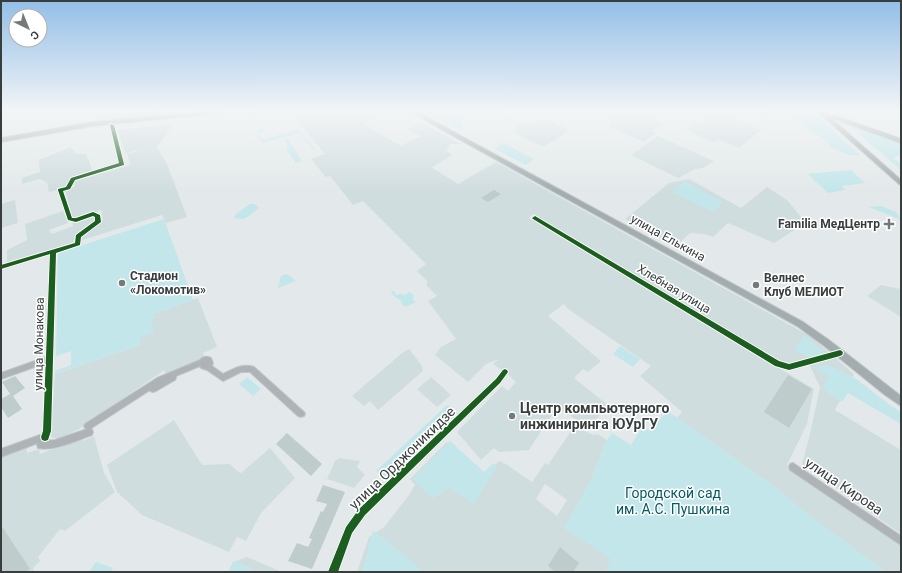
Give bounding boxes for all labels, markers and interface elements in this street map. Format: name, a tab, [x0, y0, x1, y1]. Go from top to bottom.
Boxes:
north arrow	[8, 8, 48, 48]
text: С	[27, 28, 42, 42]
street label: улица Елькина	[628, 212, 708, 264]
place label: Familia МедЦентр	[778, 217, 880, 231]
marker: Familia МедЦентр	[883, 218, 895, 230]
street label: Хлебная улица	[635, 262, 713, 316]
place label: Стадион «Локомотив»	[130, 269, 206, 297]
place label: Велнес Клуб МЕЛИОТ	[764, 271, 844, 299]
marker: Стадион «Локомотив»	[117, 278, 127, 288]
marker: Велнес Клуб МЕЛИОТ	[751, 280, 761, 290]
street label: улица Монакова	[31, 297, 47, 391]
place label: Центр компьютерного инжиниринга ЮУрГУ	[520, 400, 669, 432]
street label: улица Орджоникидзе	[346, 403, 458, 513]
marker: Центр компьютерного инжиниринга ЮУрГУ	[507, 411, 517, 421]
street label: улица Кирова	[802, 454, 886, 518]
park label: Городской сад им. А.С. Пушкина	[616, 485, 730, 517]

